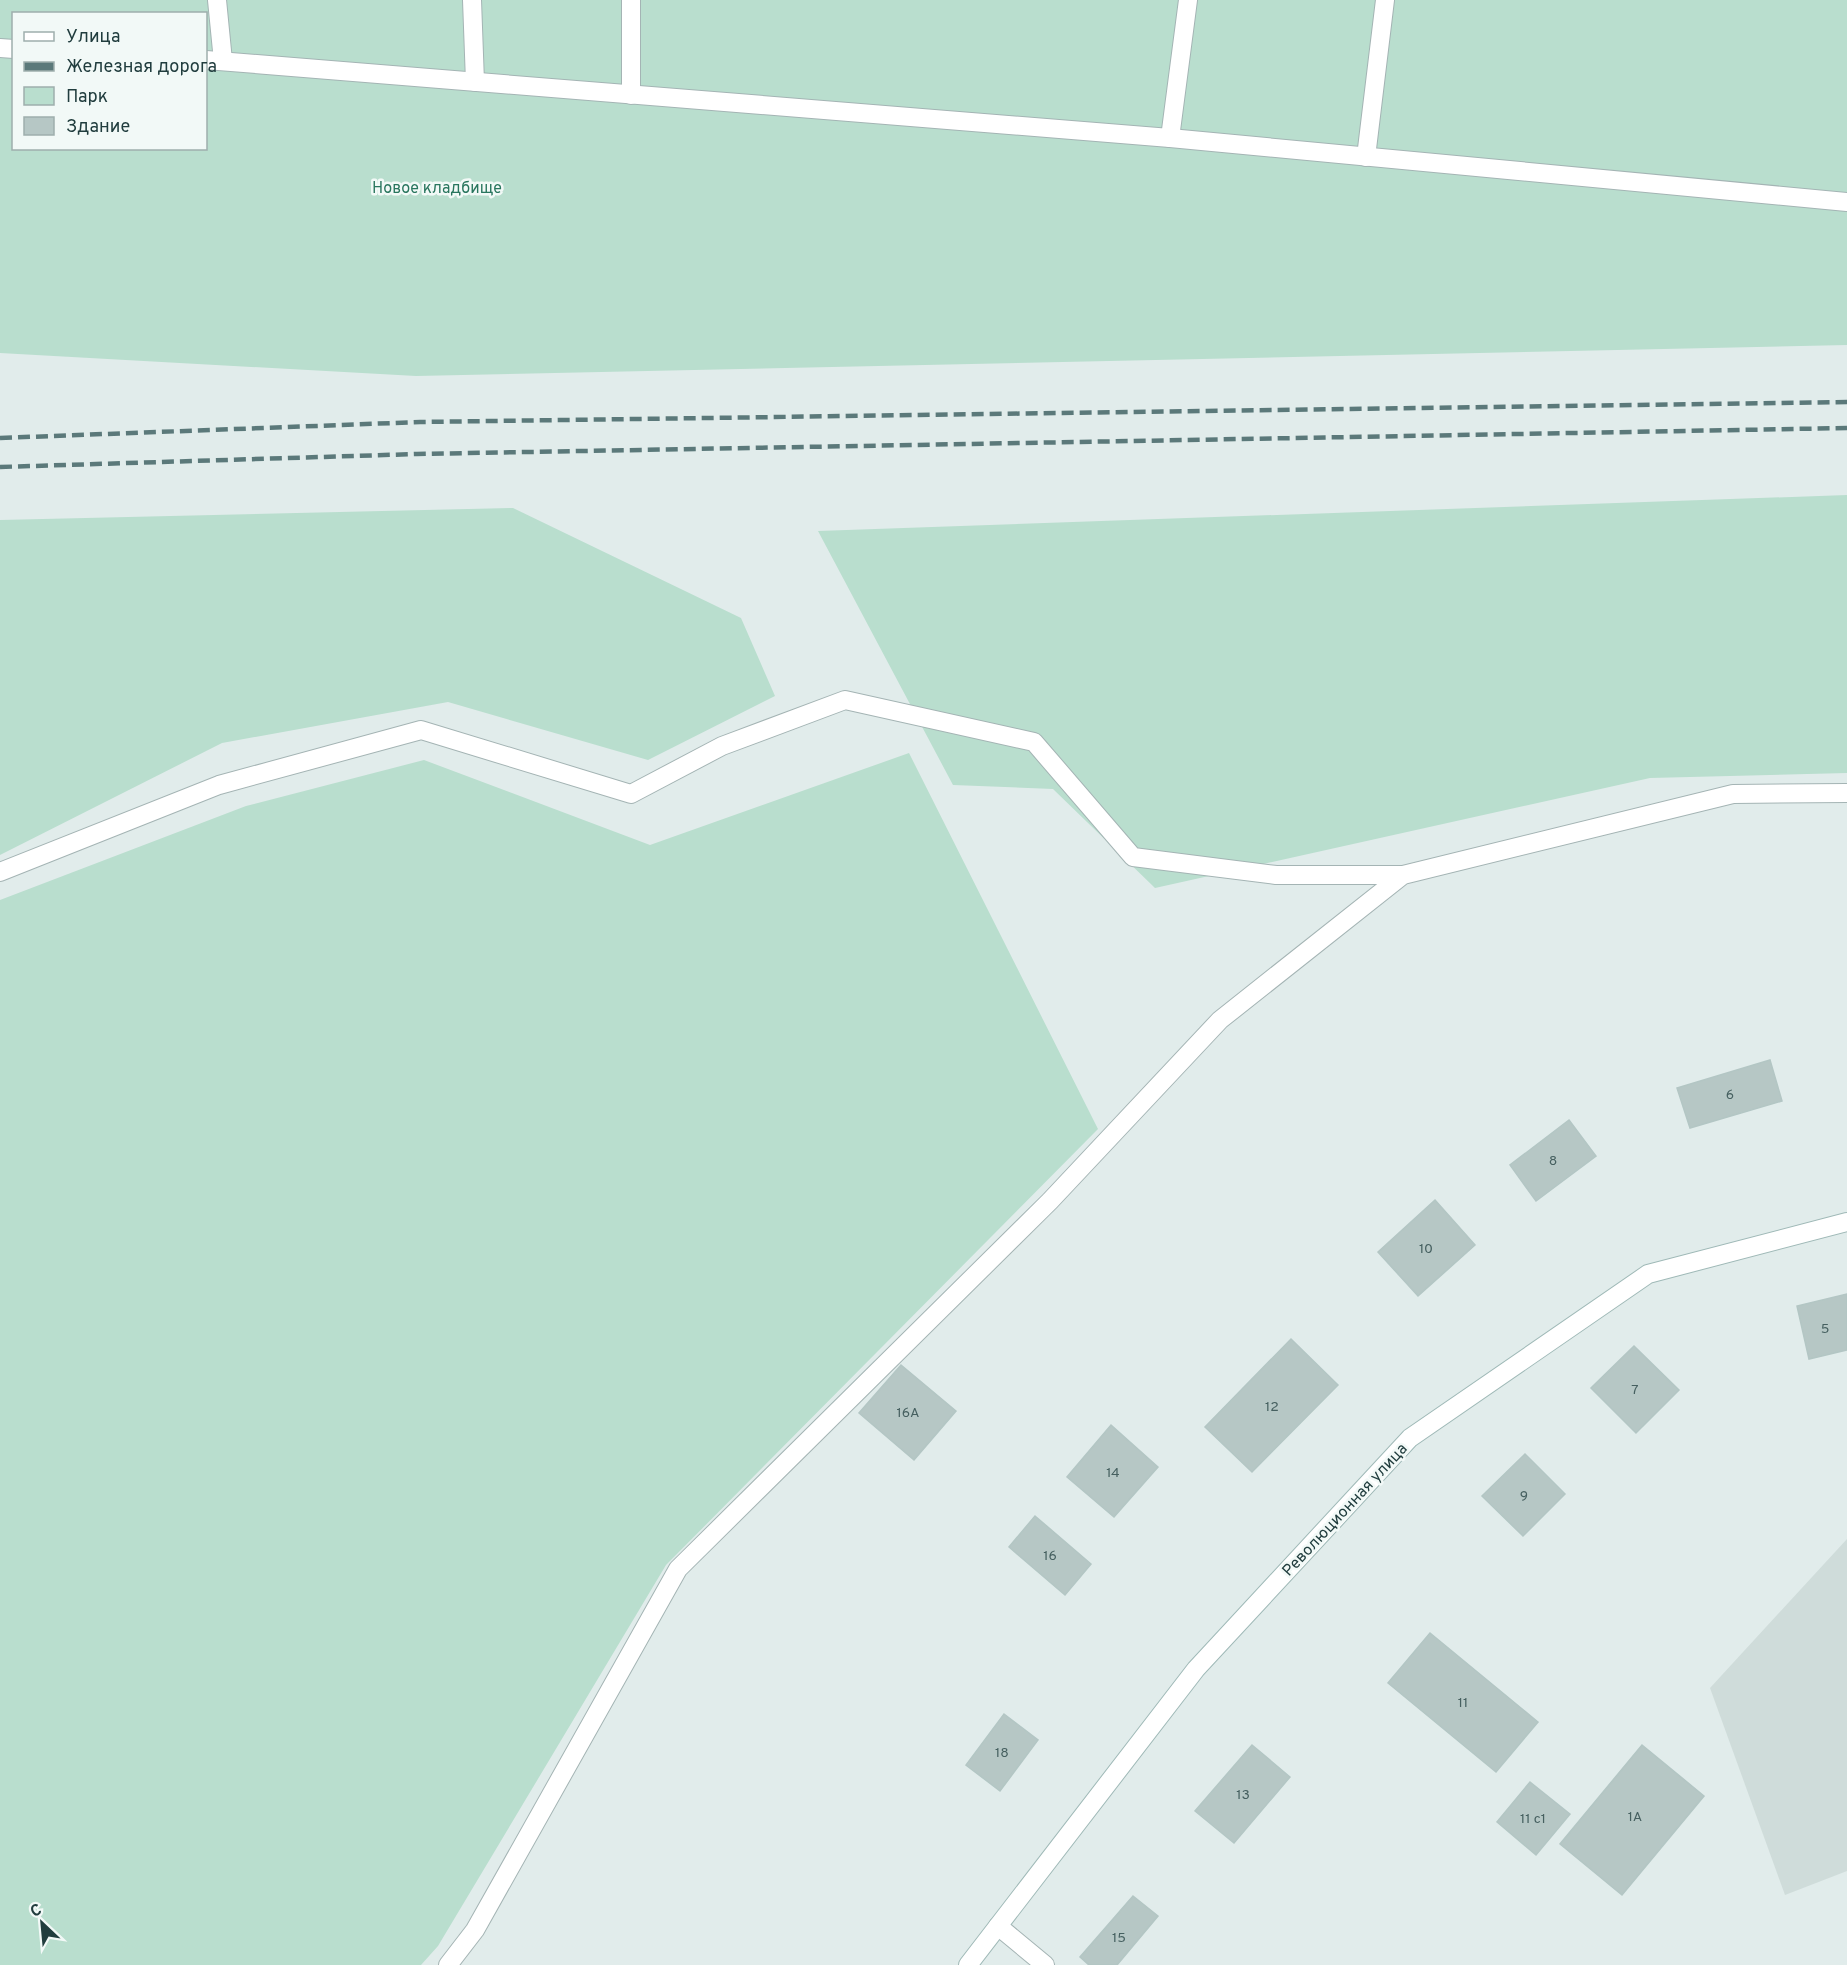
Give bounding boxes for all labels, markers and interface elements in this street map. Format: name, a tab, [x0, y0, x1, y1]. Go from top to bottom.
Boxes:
legend	[12, 12, 207, 150]
text: Улица	[66, 26, 120, 49]
text: Железная дорога	[66, 56, 217, 79]
text: Парк	[66, 86, 108, 109]
text: Здание	[66, 116, 130, 139]
park label: Новое кладбище	[372, 179, 502, 199]
house number: 6	[1726, 1087, 1734, 1104]
house number: 8	[1549, 1153, 1557, 1170]
house number: 10	[1419, 1241, 1433, 1258]
house number: 5	[1821, 1321, 1829, 1338]
house number: 7	[1631, 1382, 1639, 1399]
house number: 12	[1265, 1399, 1279, 1416]
house number: 16А	[897, 1405, 919, 1422]
street label: Революционная улица	[1278, 1440, 1412, 1581]
house number: 14	[1106, 1465, 1120, 1482]
house number: 9	[1520, 1488, 1528, 1505]
house number: 16	[1043, 1548, 1057, 1565]
house number: 11	[1458, 1695, 1468, 1712]
house number: 18	[995, 1745, 1009, 1762]
house number: 13	[1236, 1787, 1250, 1804]
house number: 1А	[1628, 1809, 1642, 1826]
house number: 11 с1	[1520, 1811, 1546, 1828]
north arrow	[12, 1893, 72, 1953]
text: С	[27, 1900, 45, 1923]
house number: 15	[1112, 1930, 1126, 1947]

